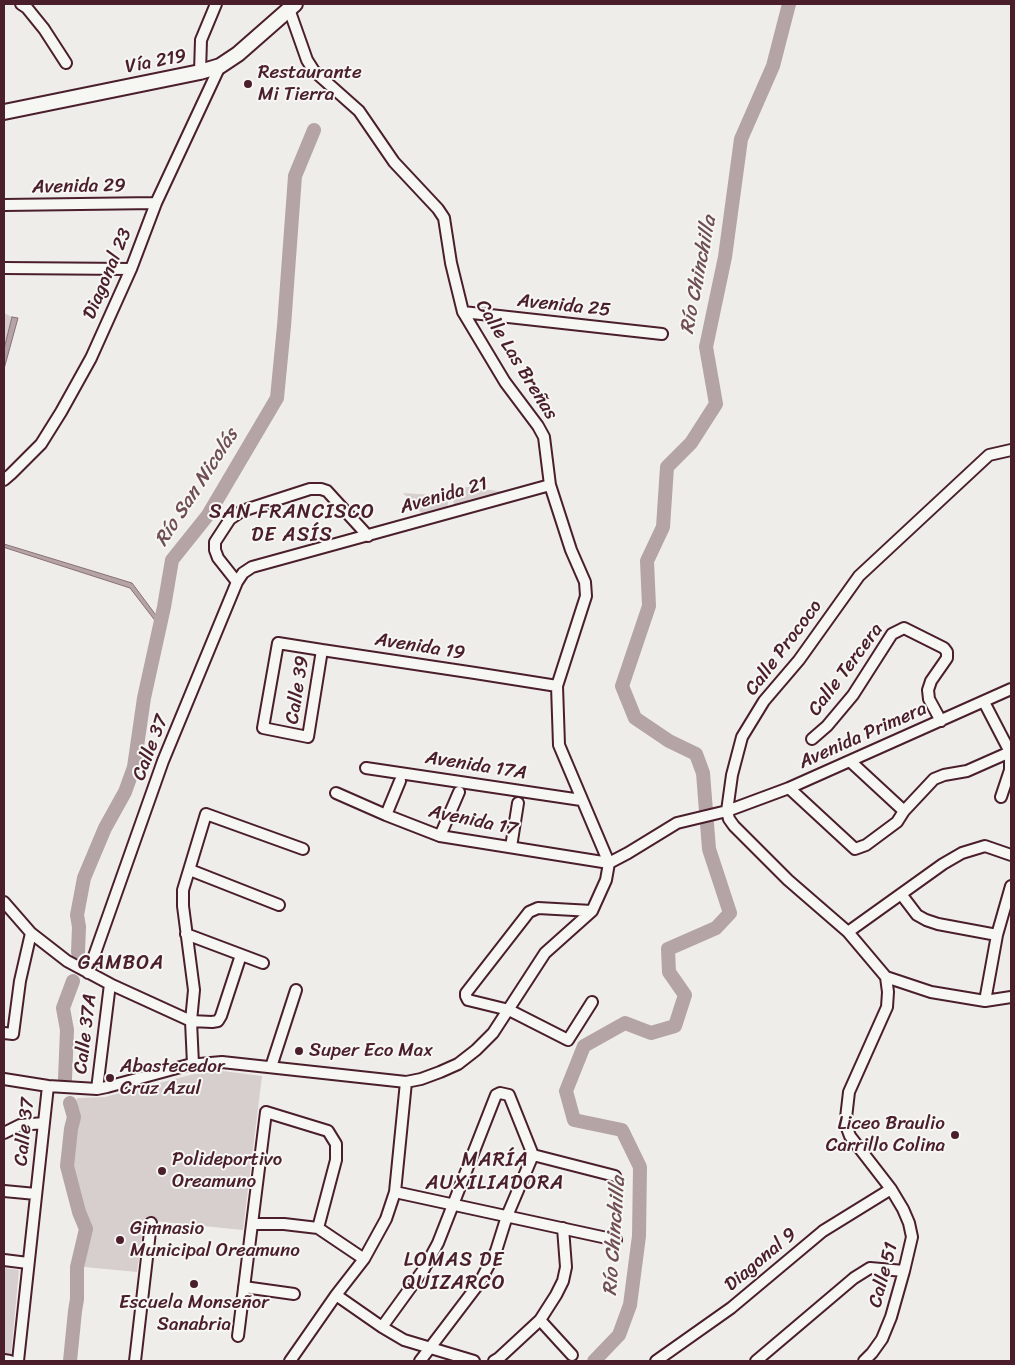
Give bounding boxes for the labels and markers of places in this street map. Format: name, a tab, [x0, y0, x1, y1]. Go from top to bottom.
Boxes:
place label: Restaurante Mi Tierra	[258, 62, 362, 106]
marker: Restaurante Mi Tierra	[242, 78, 254, 90]
place label: Super Eco Max	[309, 1040, 433, 1062]
marker: Super Eco Max	[293, 1045, 305, 1057]
place label: Abastecedor Cruz Azul	[120, 1056, 225, 1100]
marker: Abastecedor Cruz Azul	[104, 1072, 116, 1084]
place label: Liceo Braulio Carrillo Colina	[826, 1113, 945, 1157]
marker: Liceo Braulio Carrillo Colina	[949, 1129, 961, 1141]
place label: Polideportivo Oreamuno	[172, 1149, 282, 1193]
marker: Polideportivo Oreamuno	[156, 1165, 168, 1177]
place label: Gimnasio Municipal Oreamuno	[130, 1218, 300, 1262]
marker: Gimnasio Municipal Oreamuno	[114, 1234, 126, 1246]
marker: Escuela Monseñor Sanabria	[188, 1278, 200, 1290]
place label: Escuela Monseñor Sanabria	[119, 1292, 269, 1336]

